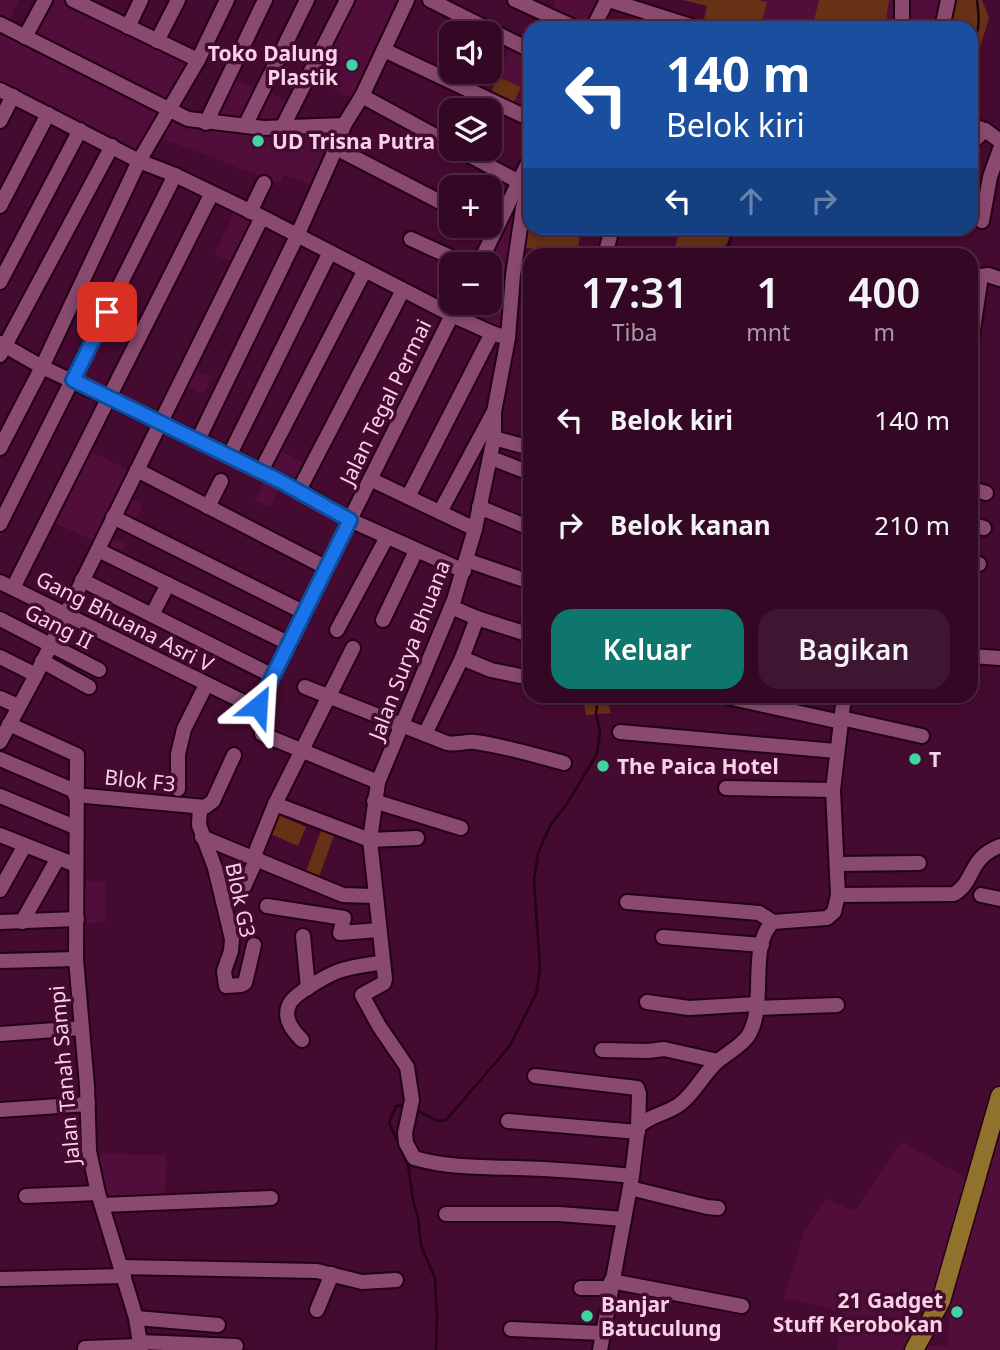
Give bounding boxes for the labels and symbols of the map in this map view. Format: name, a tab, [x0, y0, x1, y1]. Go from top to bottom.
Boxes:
place label: Toko Dalung Plastik	[208, 39, 339, 91]
marker: Toko Dalung Plastik	[344, 57, 360, 73]
place label: UD Trisna Putra	[272, 127, 435, 155]
marker: UD Trisna Putra	[250, 133, 266, 149]
pin	[77, 282, 137, 342]
street label: Jalan Tegal Permai	[332, 315, 437, 491]
street label: Jalan Surya Bhuana	[361, 556, 456, 746]
street label: Gang Bhuana Asri V	[31, 564, 219, 678]
street label: Gang II	[20, 597, 98, 655]
position arrow	[221, 669, 295, 743]
place label: T	[929, 745, 941, 773]
marker: T	[907, 751, 923, 767]
place label: The Paica Hotel	[617, 752, 779, 780]
marker: The Paica Hotel	[595, 758, 611, 774]
street label: Blok F3	[103, 762, 177, 798]
street label: Blok G3	[219, 860, 263, 940]
street label: Jalan Tanah Sampi	[42, 984, 86, 1168]
place label: 21 Gadget Stuff Kerobokan	[773, 1286, 943, 1338]
place label: Banjar Batuculung	[601, 1290, 722, 1342]
marker: 21 Gadget Stuff Kerobokan	[949, 1304, 965, 1320]
marker: Banjar Batuculung	[579, 1308, 595, 1324]

